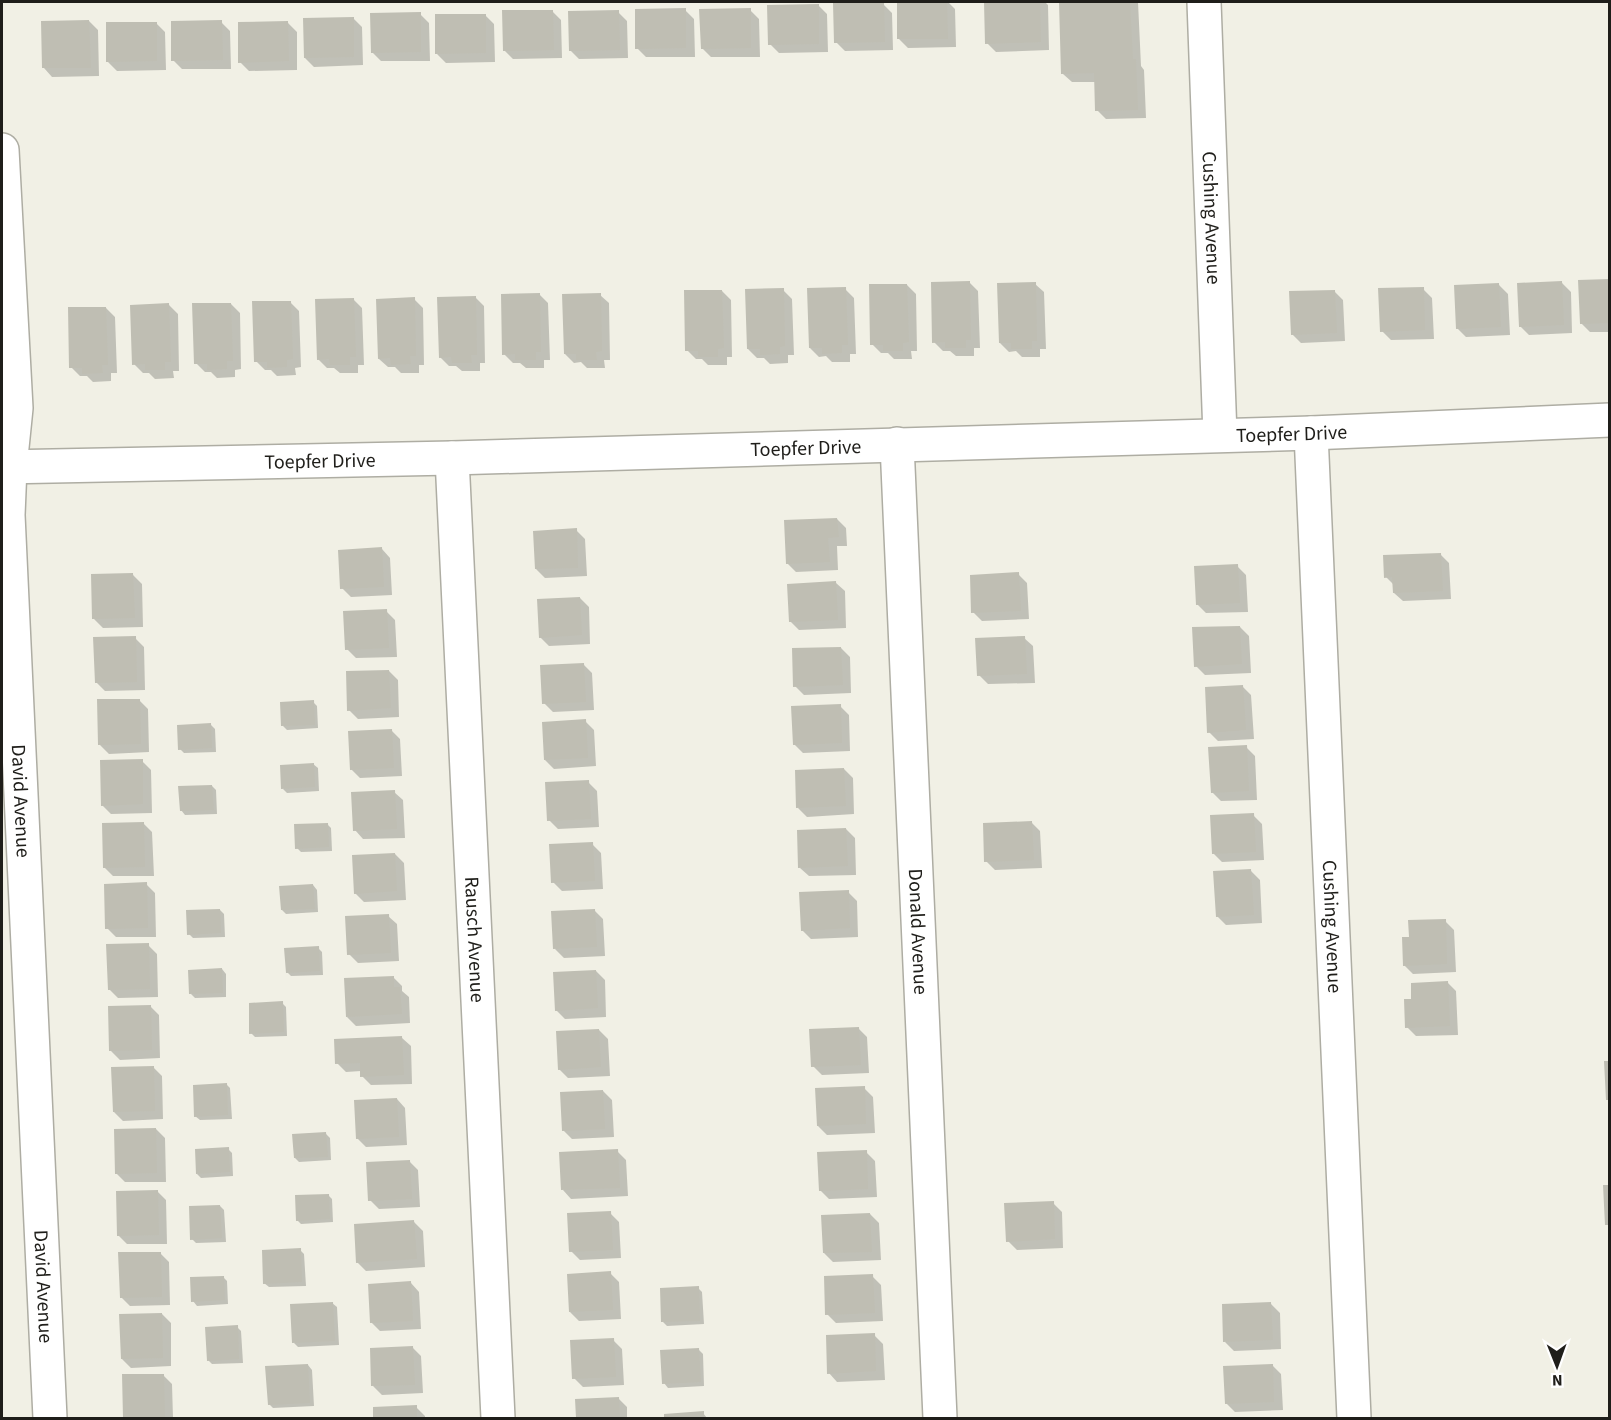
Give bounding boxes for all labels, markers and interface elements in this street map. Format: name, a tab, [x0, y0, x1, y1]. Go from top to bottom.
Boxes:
street label: Cushing Avenue	[1195, 151, 1227, 285]
street label: Toepfer Drive	[1236, 418, 1348, 450]
street label: Toepfer Drive	[750, 433, 862, 464]
street label: Toepfer Drive	[264, 447, 376, 477]
street label: David Avenue	[4, 744, 37, 858]
street label: Cushing Avenue	[1315, 859, 1348, 994]
street label: Donald Avenue	[901, 868, 934, 995]
street label: Rausch Avenue	[457, 876, 491, 1003]
street label: David Avenue	[26, 1229, 60, 1344]
north arrow	[1527, 1336, 1587, 1396]
text: N	[1552, 1369, 1563, 1391]

